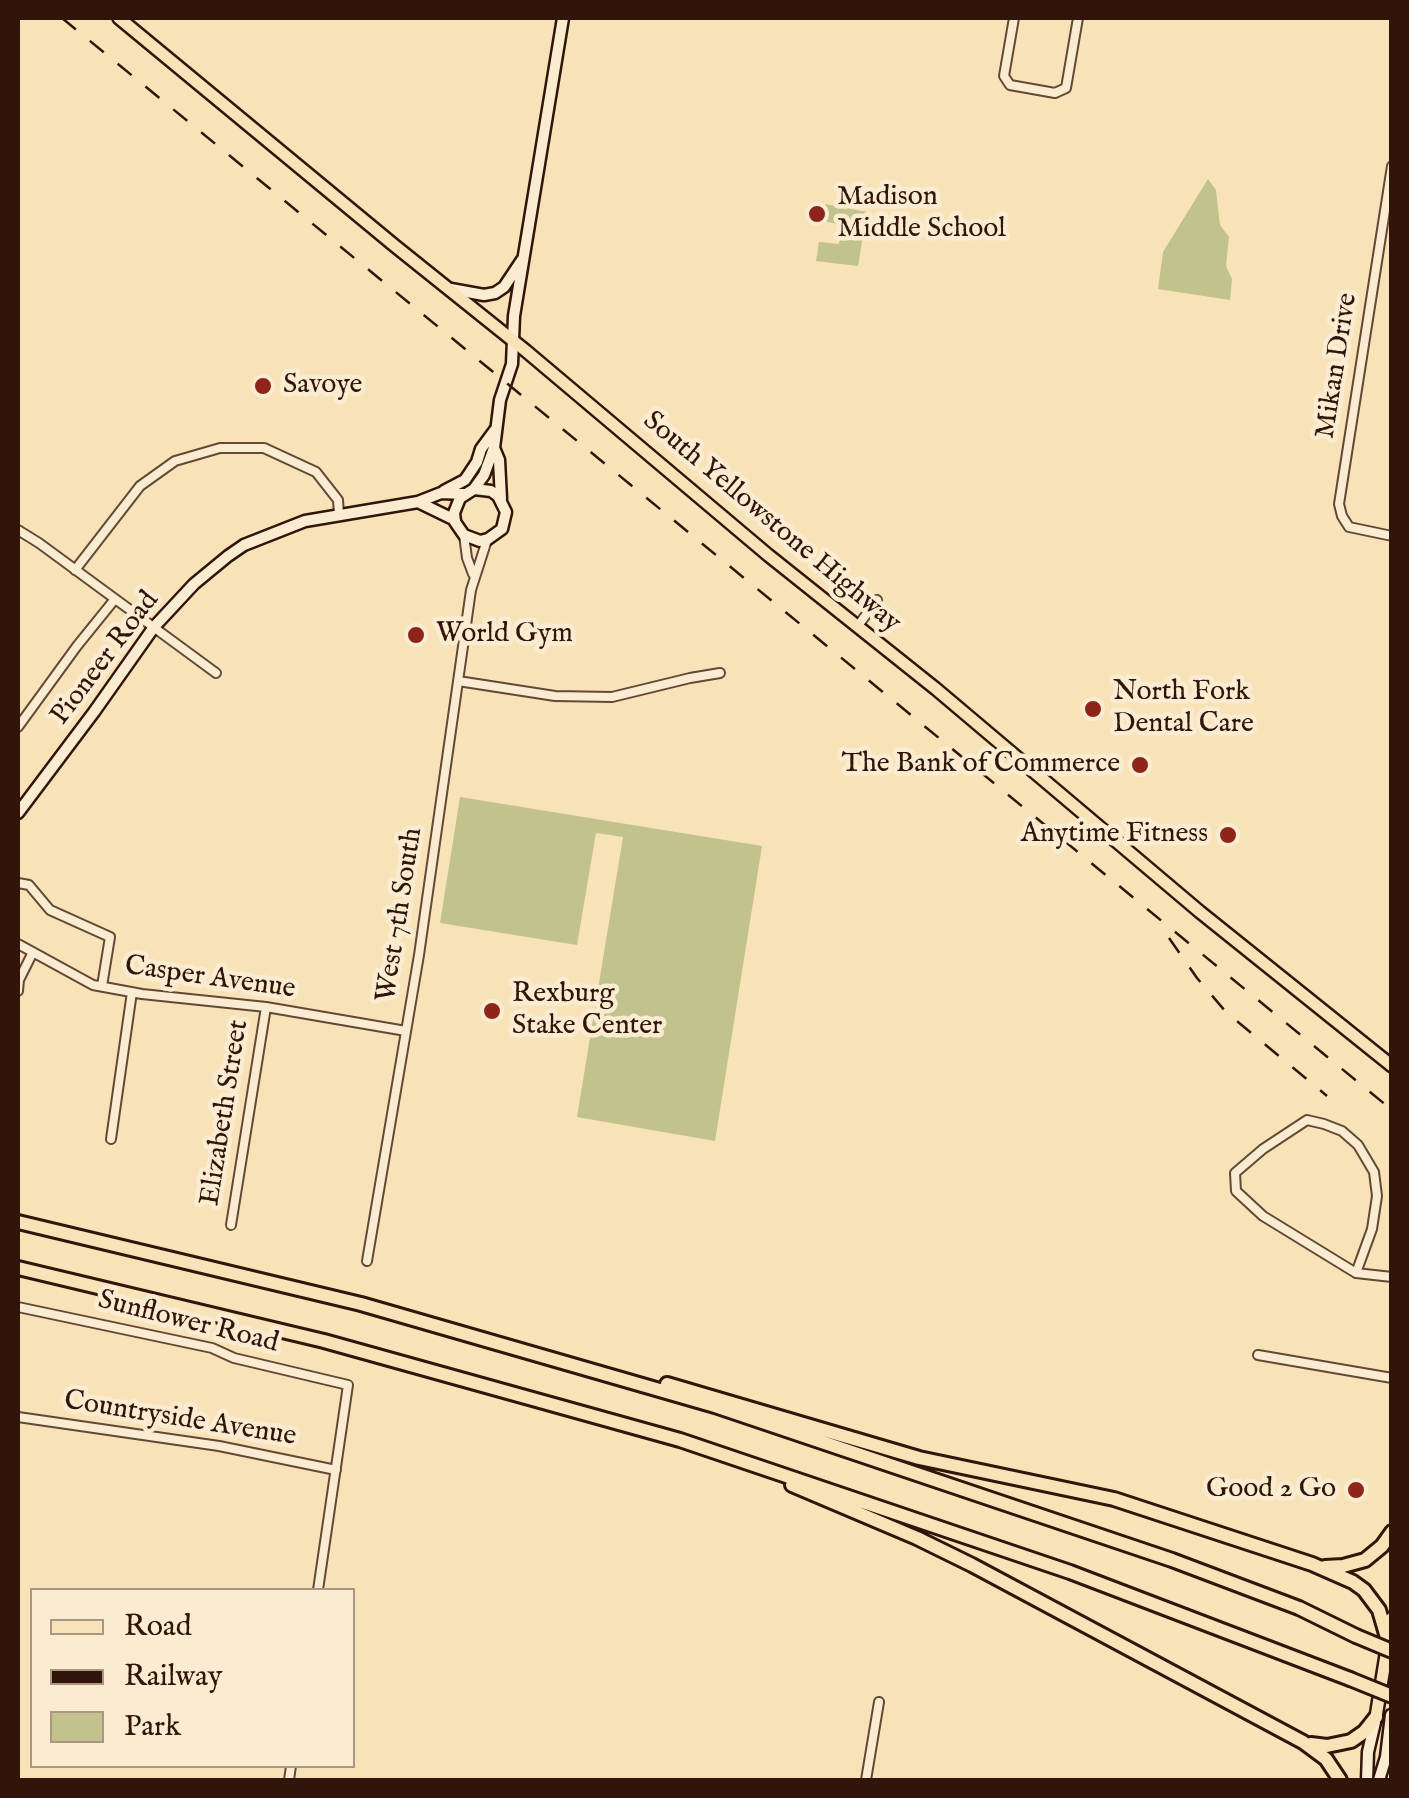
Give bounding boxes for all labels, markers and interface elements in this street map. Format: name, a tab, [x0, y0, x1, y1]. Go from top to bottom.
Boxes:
place label: Madison Middle School	[837, 181, 1006, 247]
marker: Madison Middle School	[806, 203, 828, 225]
street label: Mikan Drive	[1310, 291, 1366, 441]
place label: Savoye	[283, 369, 362, 403]
marker: Savoye	[252, 375, 274, 397]
street label: South Yellowstone Highway	[635, 405, 907, 641]
street label: Pioneer Road	[45, 585, 167, 733]
place label: World Gym	[436, 618, 573, 652]
marker: World Gym	[405, 624, 427, 646]
place label: North Fork Dental Care	[1113, 676, 1254, 742]
marker: North Fork Dental Care	[1082, 698, 1104, 720]
place label: The Bank of Commerce	[842, 748, 1120, 782]
marker: The Bank of Commerce	[1129, 754, 1151, 776]
place label: Anytime Fitness	[1021, 818, 1208, 852]
marker: Anytime Fitness	[1217, 824, 1239, 846]
street label: West 7th South	[371, 826, 431, 1004]
street label: Casper Avenue	[123, 950, 297, 1008]
place label: Rexburg Stake Center	[512, 978, 662, 1044]
marker: Rexburg Stake Center	[481, 1000, 503, 1022]
street label: Elizabeth Street	[195, 1018, 257, 1208]
street label: Sunflower Road	[94, 1284, 282, 1362]
street label: Countryside Avenue	[61, 1385, 299, 1455]
place label: Good 2 Go	[1206, 1473, 1336, 1507]
marker: Good 2 Go	[1345, 1479, 1367, 1501]
legend	[30, 1588, 355, 1768]
text: Road	[124, 1608, 192, 1646]
text: Railway	[124, 1658, 222, 1696]
text: Park	[124, 1708, 181, 1746]

